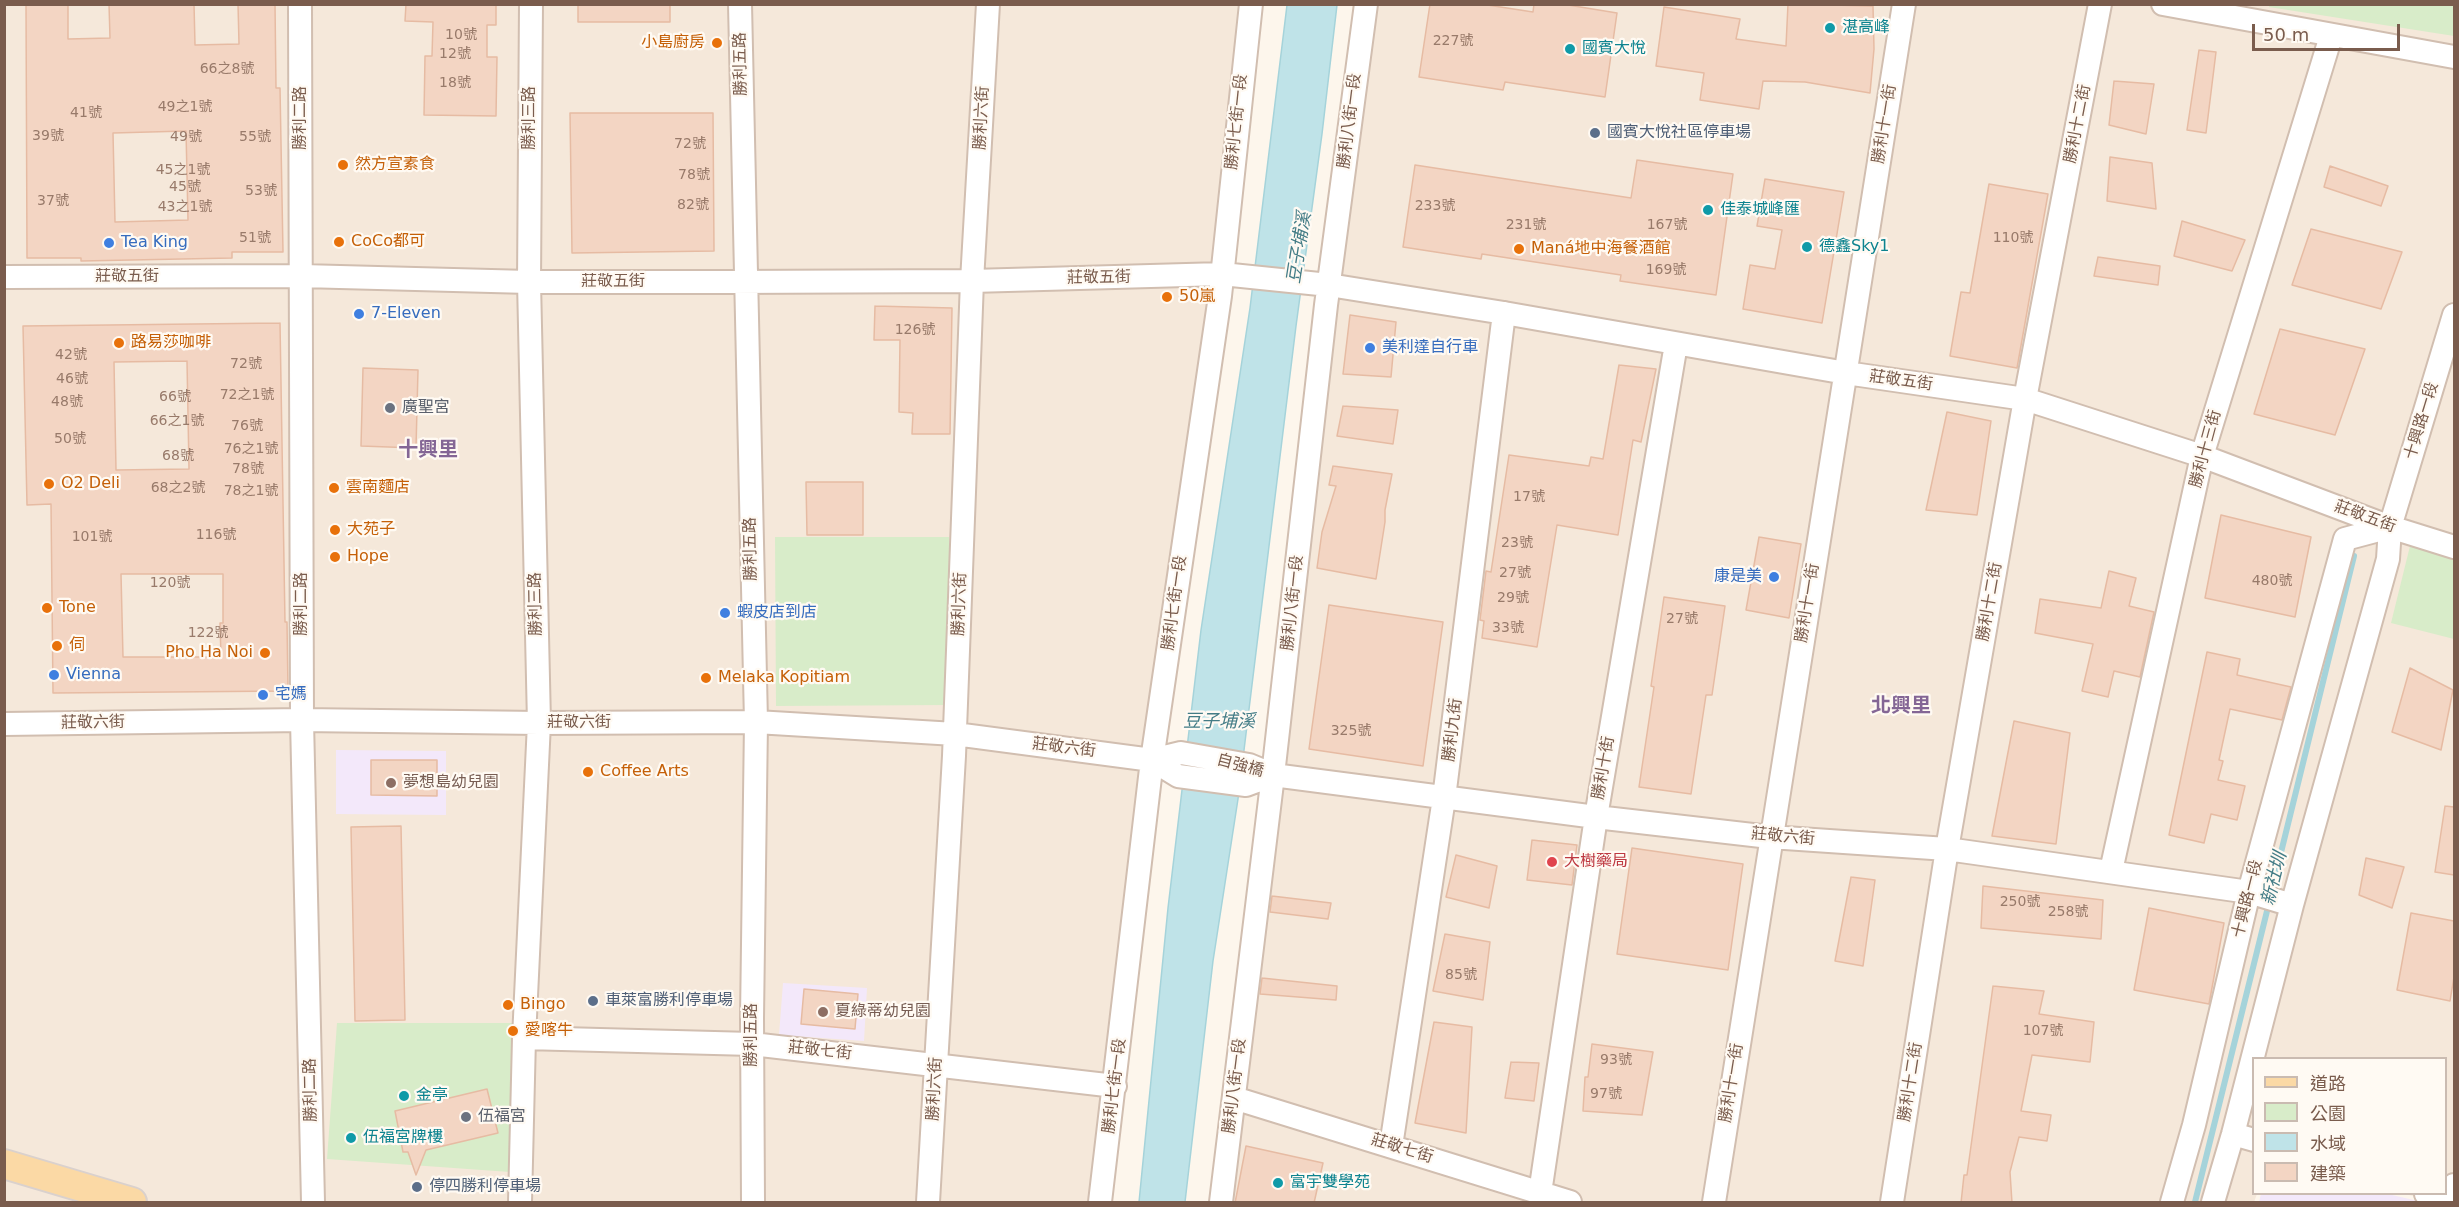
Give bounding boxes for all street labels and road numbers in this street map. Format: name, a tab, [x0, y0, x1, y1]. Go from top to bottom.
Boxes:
street label: 勝利五路	[731, 32, 751, 96]
street label: 勝利八街一段	[1335, 72, 1365, 170]
street label: 勝利七街一段	[1222, 73, 1252, 171]
street label: 勝利十一街	[1869, 83, 1901, 165]
street label: 勝利十二街	[2061, 83, 2095, 165]
street label: 勝利二路	[291, 86, 311, 150]
street label: 勝利三路	[520, 86, 540, 150]
street label: 勝利六街	[971, 86, 993, 150]
street label: 莊敬五街	[95, 267, 159, 287]
street label: 莊敬五街	[1067, 268, 1131, 288]
street label: 莊敬五街	[581, 272, 645, 292]
street label: 莊敬五街	[1868, 367, 1934, 395]
street label: 十興路一段	[2401, 380, 2443, 462]
street label: 勝利十三街	[2186, 408, 2226, 490]
street label: 莊敬五街	[2332, 497, 2398, 537]
street label: 勝利五路	[741, 517, 761, 581]
street label: 勝利七街一段	[1159, 554, 1191, 652]
street label: 勝利八街一段	[1278, 554, 1308, 652]
street label: 勝利十二街	[1974, 561, 2006, 643]
street label: 勝利十一街	[1792, 562, 1824, 644]
street label: 勝利二路	[292, 572, 312, 636]
street label: 勝利三路	[526, 572, 546, 636]
street label: 勝利六街	[949, 572, 971, 636]
street label: 勝利九街	[1440, 697, 1466, 763]
street label: 莊敬六街	[61, 713, 125, 733]
street label: 莊敬六街	[547, 713, 611, 733]
street label: 莊敬六街	[1031, 735, 1097, 761]
street label: 勝利十街	[1589, 735, 1619, 801]
street label: 自強橋	[1214, 751, 1266, 781]
street label: 莊敬六街	[1750, 825, 1816, 849]
street label: 十興路一段	[2229, 858, 2267, 940]
street label: 勝利五路	[742, 1003, 762, 1067]
street label: 勝利七街一段	[1100, 1037, 1130, 1135]
street label: 勝利八街一段	[1220, 1037, 1250, 1135]
street label: 莊敬七街	[787, 1038, 853, 1064]
street label: 勝利十二街	[1895, 1041, 1927, 1123]
street label: 勝利十一街	[1716, 1042, 1748, 1124]
street label: 勝利六街	[924, 1057, 946, 1121]
street label: 勝利二路	[301, 1058, 321, 1122]
street label: 莊敬七街	[1369, 1130, 1435, 1168]

